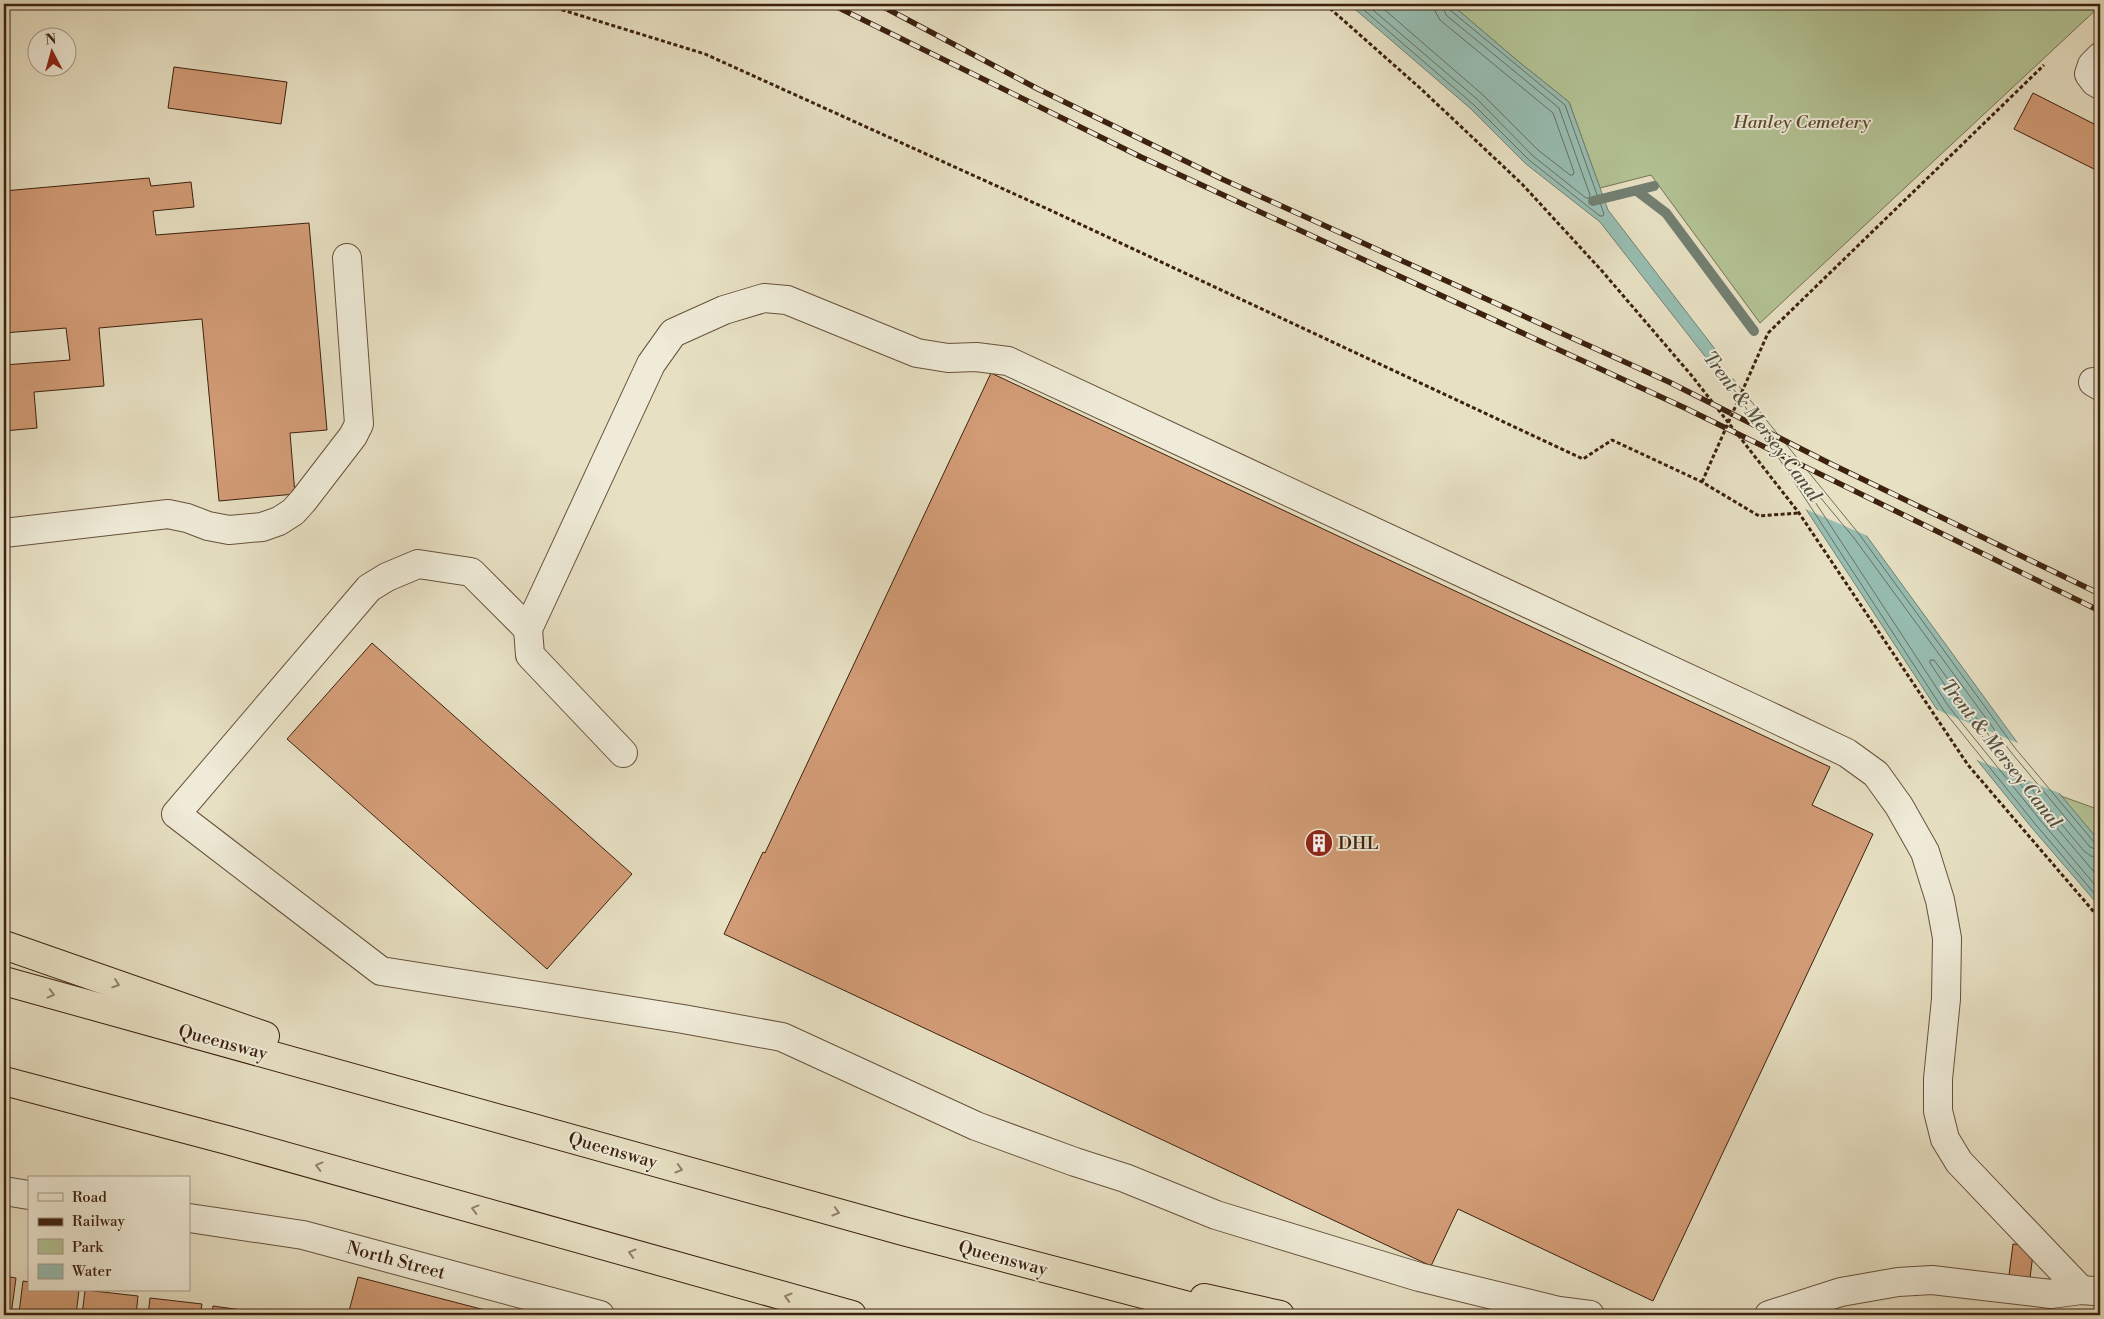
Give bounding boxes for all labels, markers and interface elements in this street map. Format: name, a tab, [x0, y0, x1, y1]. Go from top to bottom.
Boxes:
north arrow	[28, 28, 78, 78]
text: N	[44, 31, 57, 50]
park label: Hanley Cemetery	[1732, 111, 1871, 134]
water label: Trent & Mersey Canal	[1697, 346, 1827, 507]
water label: Trent & Mersey Canal	[1935, 674, 2067, 833]
building icon: DHL	[1304, 828, 1334, 858]
place label: DHL	[1338, 832, 1378, 855]
one-way arrow	[111, 979, 120, 989]
one-way arrow	[46, 988, 55, 999]
street label: Queensway	[176, 1020, 270, 1066]
street label: Queensway	[566, 1127, 660, 1174]
one-way arrow	[314, 1161, 323, 1172]
one-way arrow	[675, 1163, 683, 1173]
legend	[28, 1176, 190, 1292]
text: Road	[72, 1188, 107, 1207]
one-way arrow	[472, 1205, 480, 1215]
one-way arrow	[831, 1207, 840, 1217]
text: Railway	[72, 1212, 126, 1231]
street label: North Street	[344, 1236, 448, 1285]
street label: Queensway	[956, 1236, 1050, 1282]
text: Park	[72, 1238, 104, 1257]
one-way arrow	[627, 1248, 636, 1259]
text: Water	[71, 1262, 112, 1281]
one-way arrow	[784, 1293, 793, 1303]

